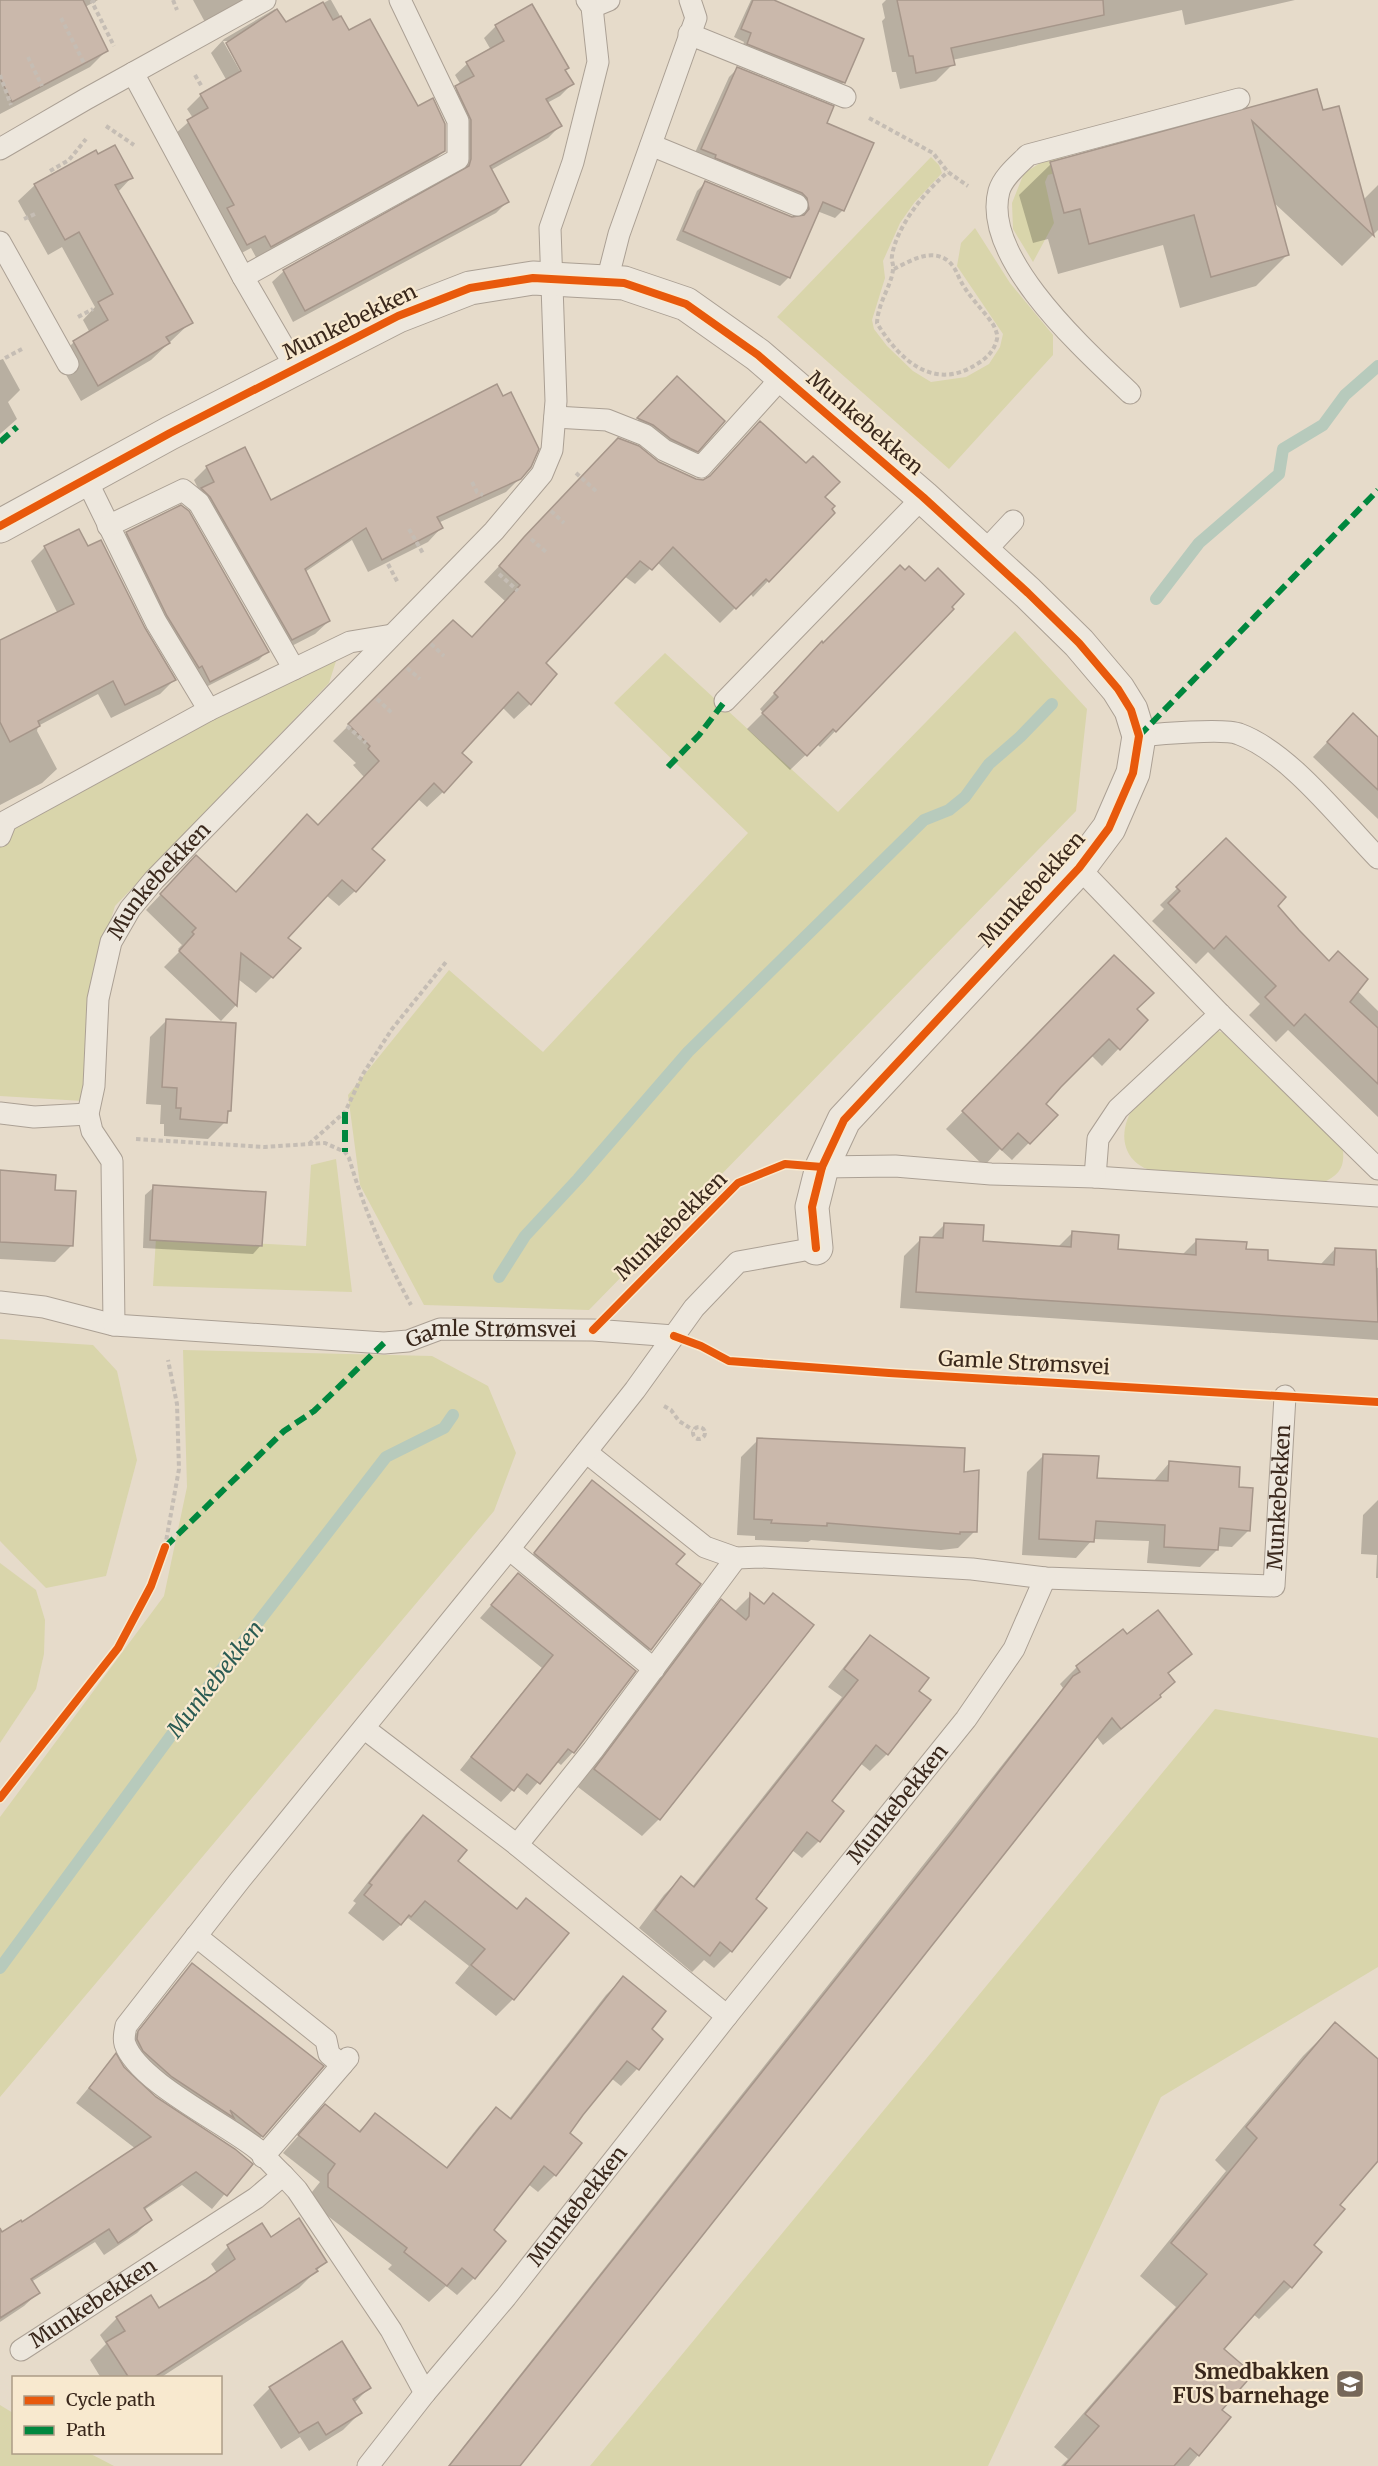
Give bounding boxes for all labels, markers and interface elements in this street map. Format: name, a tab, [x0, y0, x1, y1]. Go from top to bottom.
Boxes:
street label: Munkebekken	[278, 277, 421, 366]
street label: Munkebekken	[801, 365, 929, 481]
street label: Munkebekken	[102, 816, 216, 944]
street label: Munkebekken	[973, 825, 1091, 952]
street label: Munkebekken	[609, 1165, 733, 1286]
street label: Gamle Strømsvei	[402, 1315, 577, 1354]
street label: Gamle Strømsvei	[937, 1345, 1111, 1380]
street label: Munkebekken	[1261, 1424, 1296, 1571]
water label: Munkebekken	[160, 1615, 269, 1744]
street label: Munkebekken	[841, 1738, 954, 1869]
street label: Munkebekken	[521, 2140, 633, 2271]
street label: Munkebekken	[24, 2252, 162, 2354]
place label: Smedbakken FUS barnehage	[1173, 2358, 1329, 2409]
school or university icon: Smedbakken FUS barnehage	[1334, 2368, 1366, 2400]
legend	[12, 2376, 222, 2454]
text: Cycle path	[66, 2388, 156, 2411]
text: Path	[66, 2418, 106, 2441]

